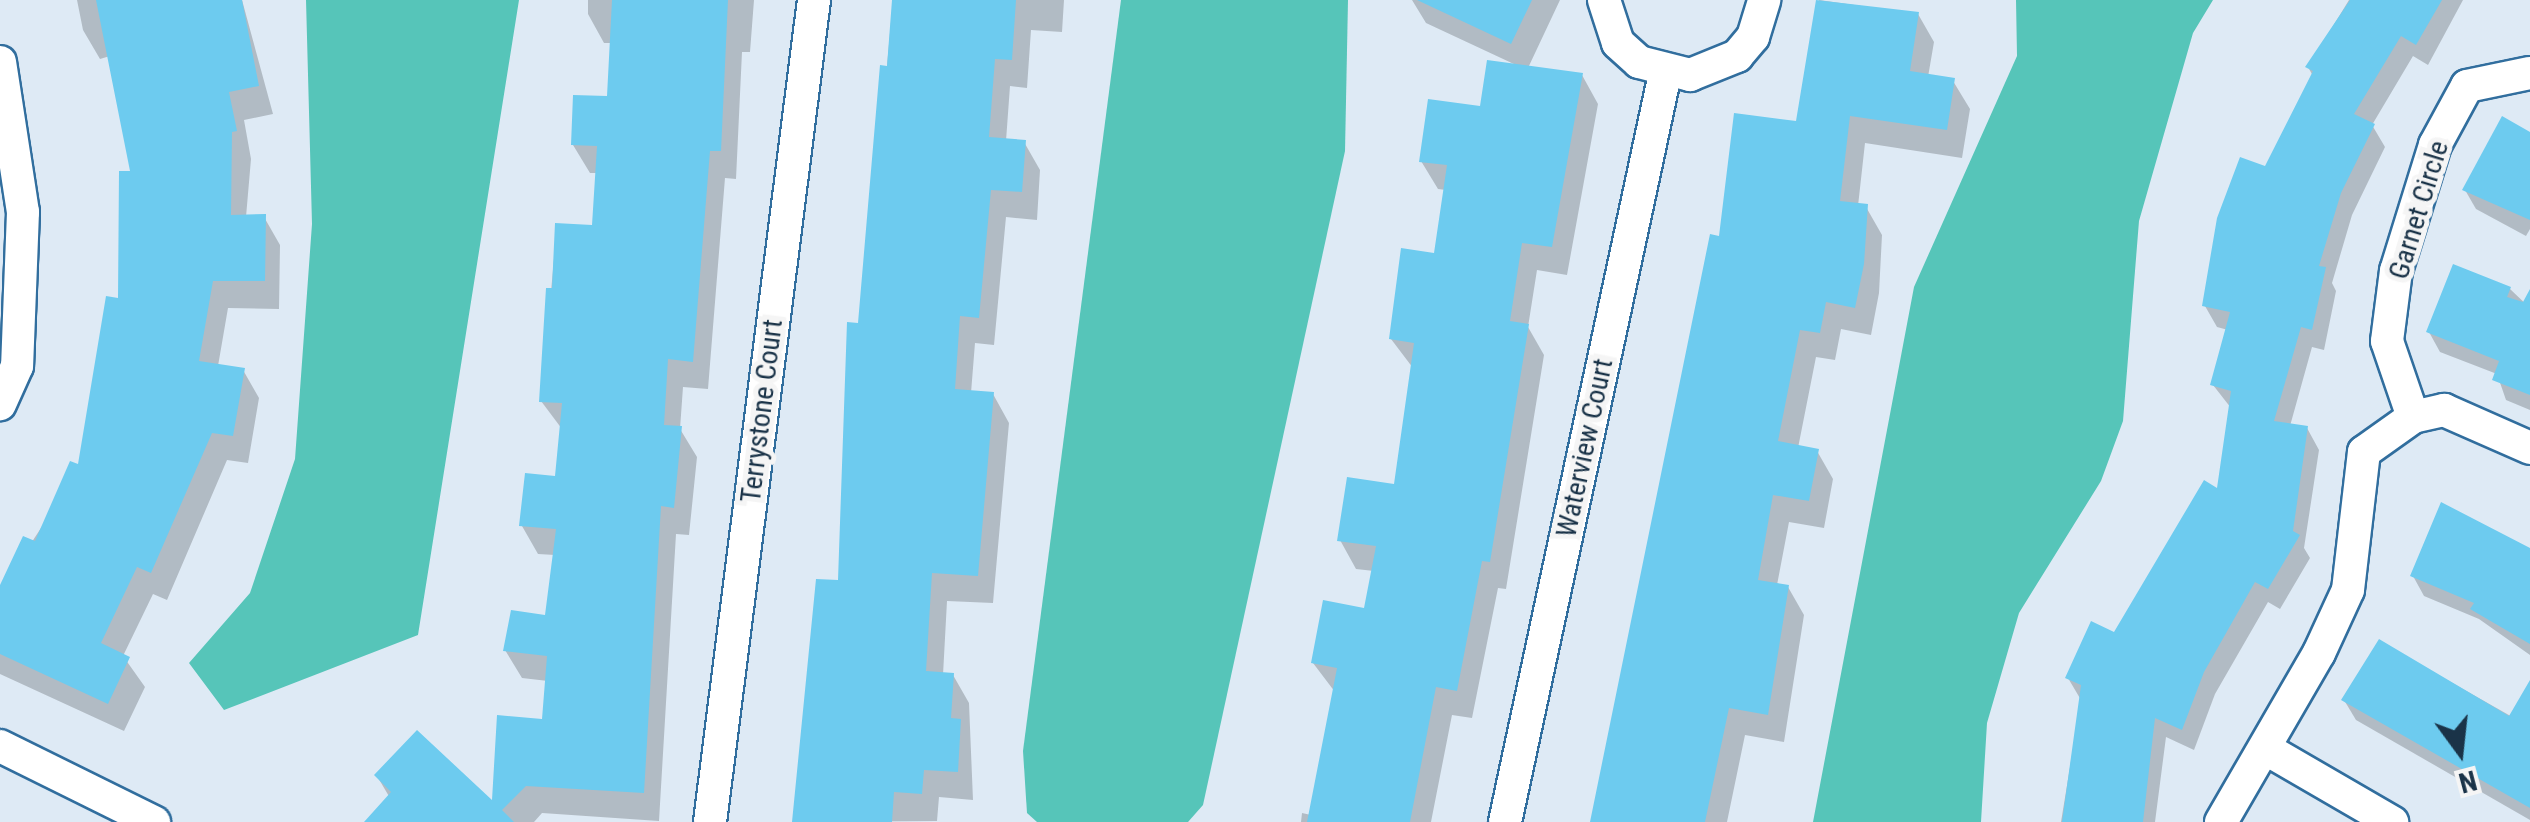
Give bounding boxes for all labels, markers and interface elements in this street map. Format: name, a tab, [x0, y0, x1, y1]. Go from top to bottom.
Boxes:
street label: Garnet Circle	[2382, 137, 2456, 283]
street label: Terrystone Court	[734, 318, 790, 504]
street label: Waterview Court	[1550, 356, 1620, 540]
north arrow	[2410, 702, 2510, 802]
text: N	[2455, 763, 2480, 800]

